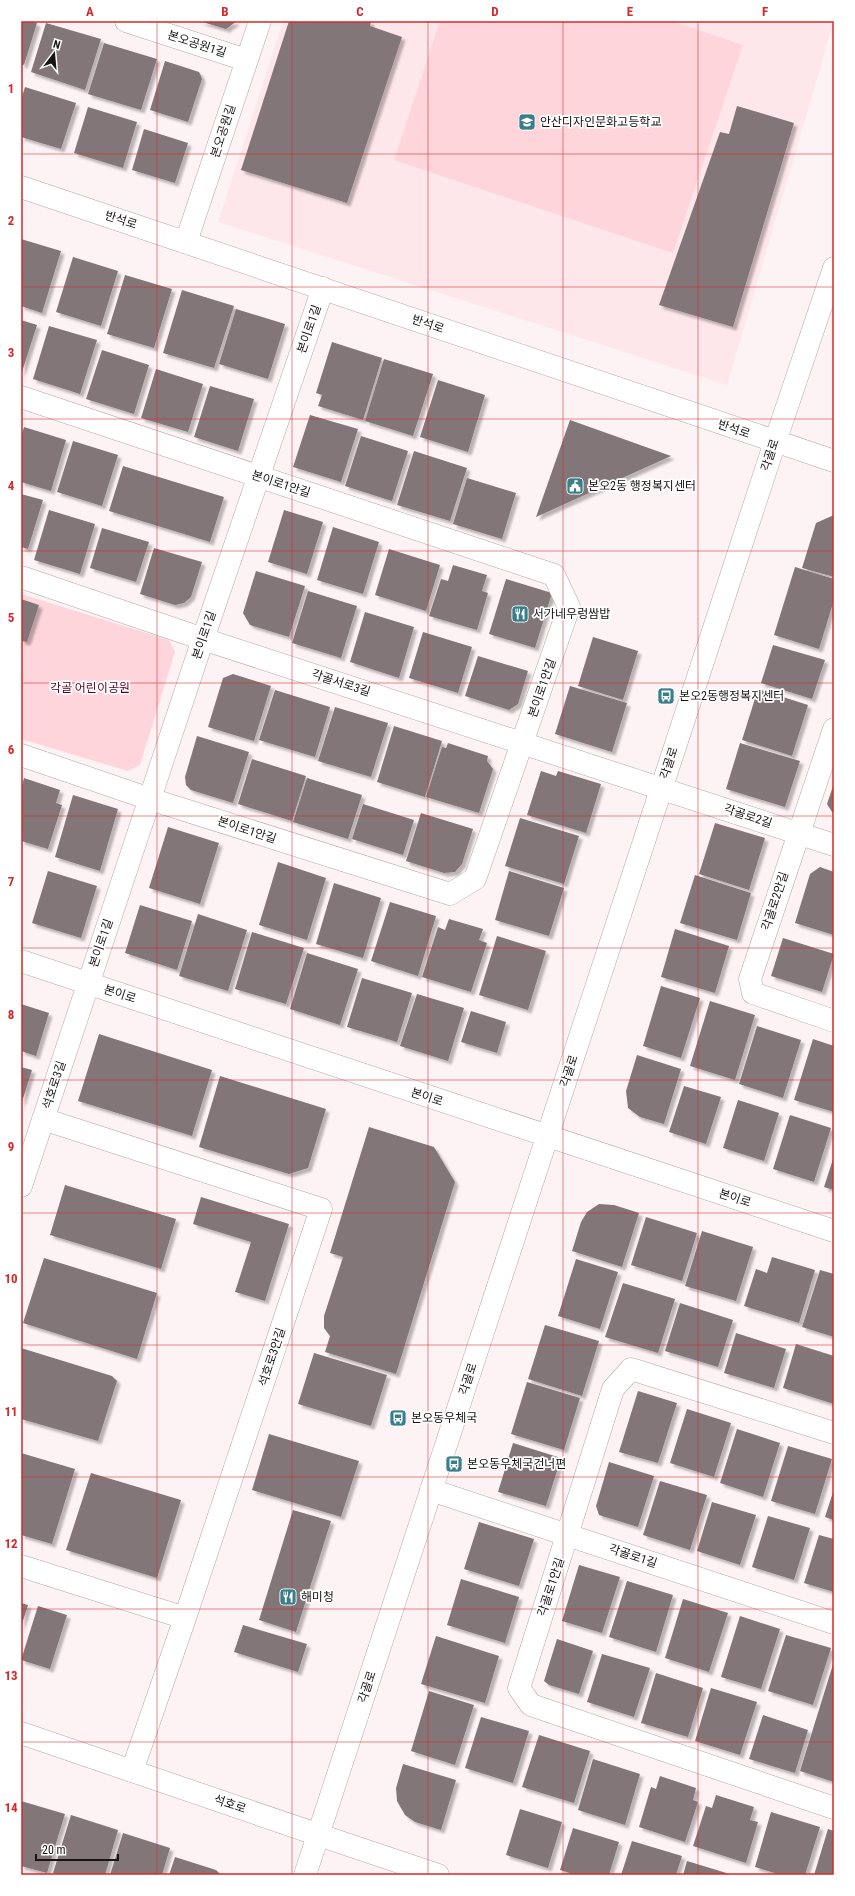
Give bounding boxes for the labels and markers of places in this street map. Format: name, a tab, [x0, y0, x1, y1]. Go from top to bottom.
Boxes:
school or university icon: 안산디자인문화고등학교	[517, 112, 537, 132]
place label: 안산디자인문화고등학교	[540, 115, 661, 129]
public building icon: 본오2동 행정복지센터	[565, 476, 585, 496]
place label: 본오2동 행정복지센터	[588, 479, 696, 493]
restaurant icon: 서가네우렁쌈밥	[510, 604, 530, 624]
place label: 서가네우렁쌈밥	[533, 607, 610, 621]
bus stop icon: 본오2동행정복지센터	[656, 686, 676, 706]
place label: 본오2동행정복지센터	[679, 689, 784, 703]
bus stop icon: 본오동우체국	[388, 1408, 408, 1428]
place label: 본오동우체국	[411, 1411, 477, 1425]
bus stop icon: 본오동우체국건너편	[444, 1454, 464, 1474]
place label: 본오동우체국건너편	[467, 1457, 566, 1471]
restaurant icon: 해미청	[278, 1587, 298, 1607]
place label: 해미청	[301, 1590, 334, 1604]

